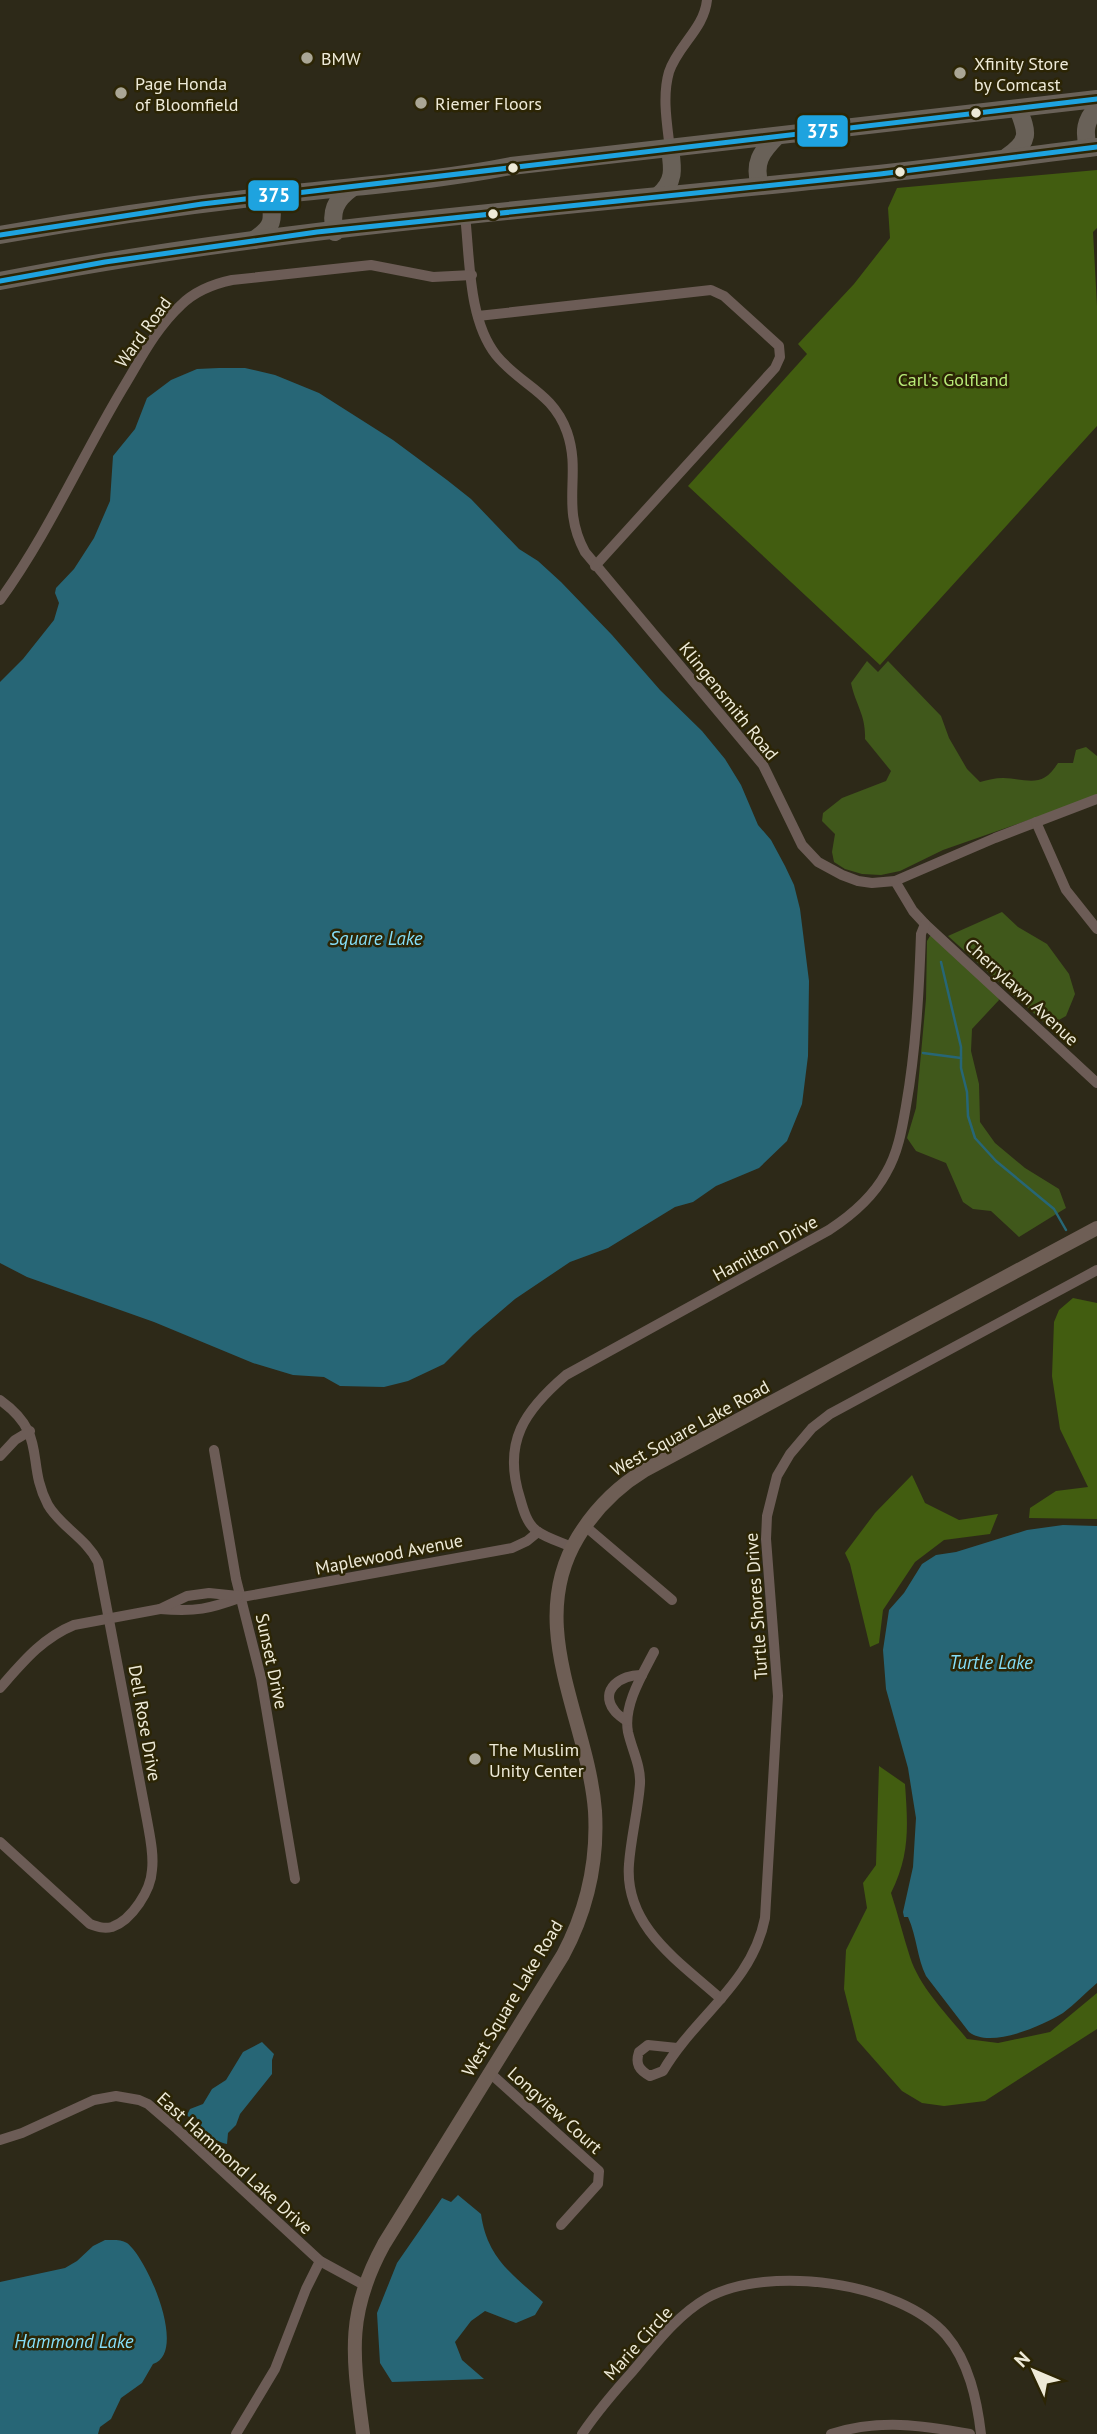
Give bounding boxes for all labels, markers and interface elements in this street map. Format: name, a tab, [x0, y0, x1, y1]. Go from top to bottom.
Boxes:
place label: BMW	[321, 47, 361, 70]
marker: BMW	[299, 50, 315, 66]
place label: Xfinity Store by Comcast	[974, 52, 1069, 96]
marker: Xfinity Store by Comcast	[952, 65, 968, 81]
place label: Page Honda of Bloomfield	[135, 72, 238, 116]
marker: Page Honda of Bloomfield	[113, 85, 129, 101]
place label: Riemer Floors	[435, 92, 542, 115]
marker: Riemer Floors	[413, 95, 429, 111]
unlabelled marker	[969, 106, 983, 120]
line badge: 375	[796, 114, 849, 148]
text: 375	[807, 119, 839, 143]
unlabelled marker	[506, 161, 520, 175]
unlabelled marker	[893, 165, 907, 179]
line badge: 375	[247, 179, 300, 212]
text: 375	[258, 183, 290, 207]
unlabelled marker	[486, 207, 500, 221]
street label: Ward Road	[110, 292, 176, 372]
park label: Carl's Golfland	[898, 368, 1008, 391]
street label: Klingensmith Road	[674, 637, 784, 765]
water label: Square Lake	[329, 926, 423, 950]
street label: Cherrylawn Avenue	[960, 933, 1084, 1051]
street label: Hamilton Drive	[709, 1210, 821, 1286]
street label: West Square Lake Road	[607, 1375, 773, 1481]
street label: Maplewood Avenue	[313, 1528, 465, 1580]
street label: Turtle Shores Drive	[739, 1532, 773, 1680]
street label: Sunset Drive	[251, 1611, 293, 1711]
water label: Turtle Lake	[949, 1650, 1033, 1674]
street label: Dell Rose Drive	[123, 1663, 167, 1783]
place label: The Muslim Unity Center	[489, 1738, 584, 1782]
marker: The Muslim Unity Center	[467, 1751, 483, 1767]
street label: West Square Lake Road	[456, 1916, 568, 2080]
street label: Longview Court	[503, 2062, 607, 2158]
street label: East Hammond Lake Drive	[152, 2087, 318, 2239]
street label: Marie Circle	[599, 2301, 677, 2385]
water label: Hammond Lake	[14, 2329, 134, 2353]
north arrow	[999, 2336, 1069, 2406]
text: N	[1009, 2346, 1035, 2372]

